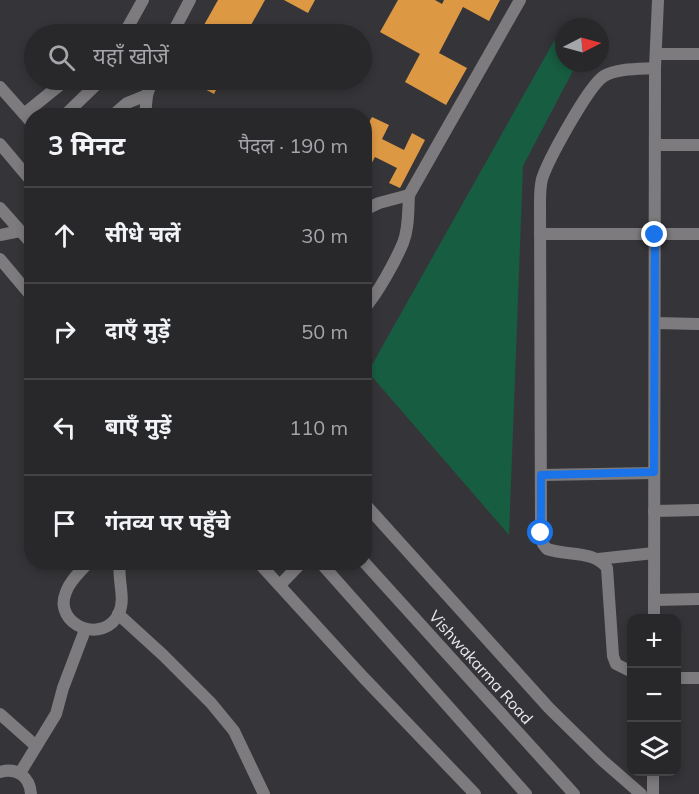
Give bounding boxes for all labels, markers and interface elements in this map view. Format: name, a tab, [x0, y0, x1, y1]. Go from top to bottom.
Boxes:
north arrow	[555, 18, 609, 72]
search box	[24, 24, 372, 90]
icon: search	[45, 41, 78, 74]
text: यहाँ खोजें	[93, 42, 169, 70]
text: 3 मिनट	[48, 129, 125, 162]
text: पैदल · 190 m	[239, 133, 348, 158]
icon: ahead	[48, 219, 81, 252]
text: सीधे चलें	[105, 220, 180, 248]
route end	[641, 221, 667, 247]
text: 30 m	[301, 223, 348, 248]
icon: right	[48, 315, 81, 348]
text: दाएँ मुड़ें	[105, 316, 170, 344]
text: 50 m	[301, 319, 348, 344]
icon: left	[48, 411, 81, 444]
text: बाएँ मुड़ें	[105, 412, 171, 440]
text: 110 m	[289, 415, 348, 440]
icon: arrive	[48, 507, 81, 540]
text: गंतव्य पर पहुँचे	[105, 508, 230, 536]
route start	[527, 519, 553, 545]
street label: Vishwakarma Road	[425, 606, 537, 728]
map controls	[627, 614, 681, 776]
button: +	[627, 614, 681, 668]
button: −	[627, 668, 681, 722]
button: layers	[627, 722, 681, 776]

